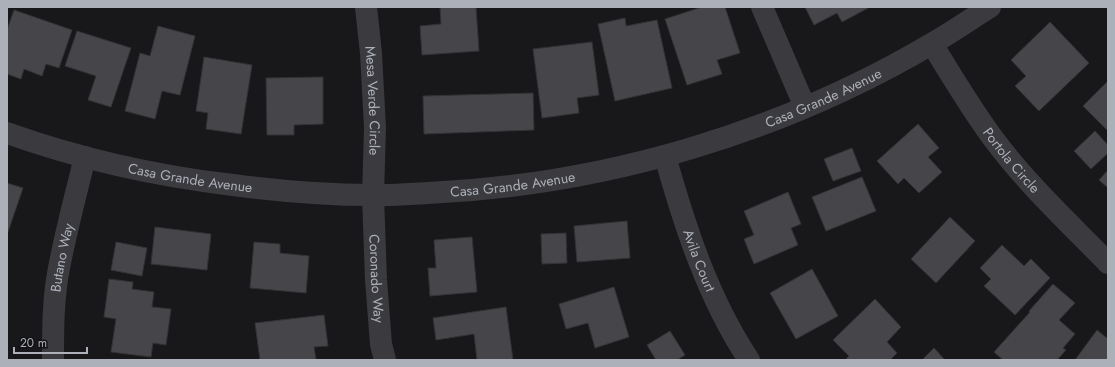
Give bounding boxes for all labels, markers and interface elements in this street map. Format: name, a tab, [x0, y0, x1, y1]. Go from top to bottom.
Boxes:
street label: Mesa Verde Circle	[360, 45, 385, 156]
street label: Casa Grande Avenue	[762, 63, 885, 133]
street label: Portola Circle	[978, 123, 1045, 198]
street label: Casa Grande Avenue	[126, 158, 254, 197]
street label: Casa Grande Avenue	[449, 166, 577, 202]
street label: Butano Way	[45, 220, 79, 293]
street label: Avila Court	[678, 227, 721, 295]
street label: Coronado Way	[364, 234, 389, 324]
scale bar	[14, 329, 87, 355]
text: 20 m	[20, 334, 47, 352]

